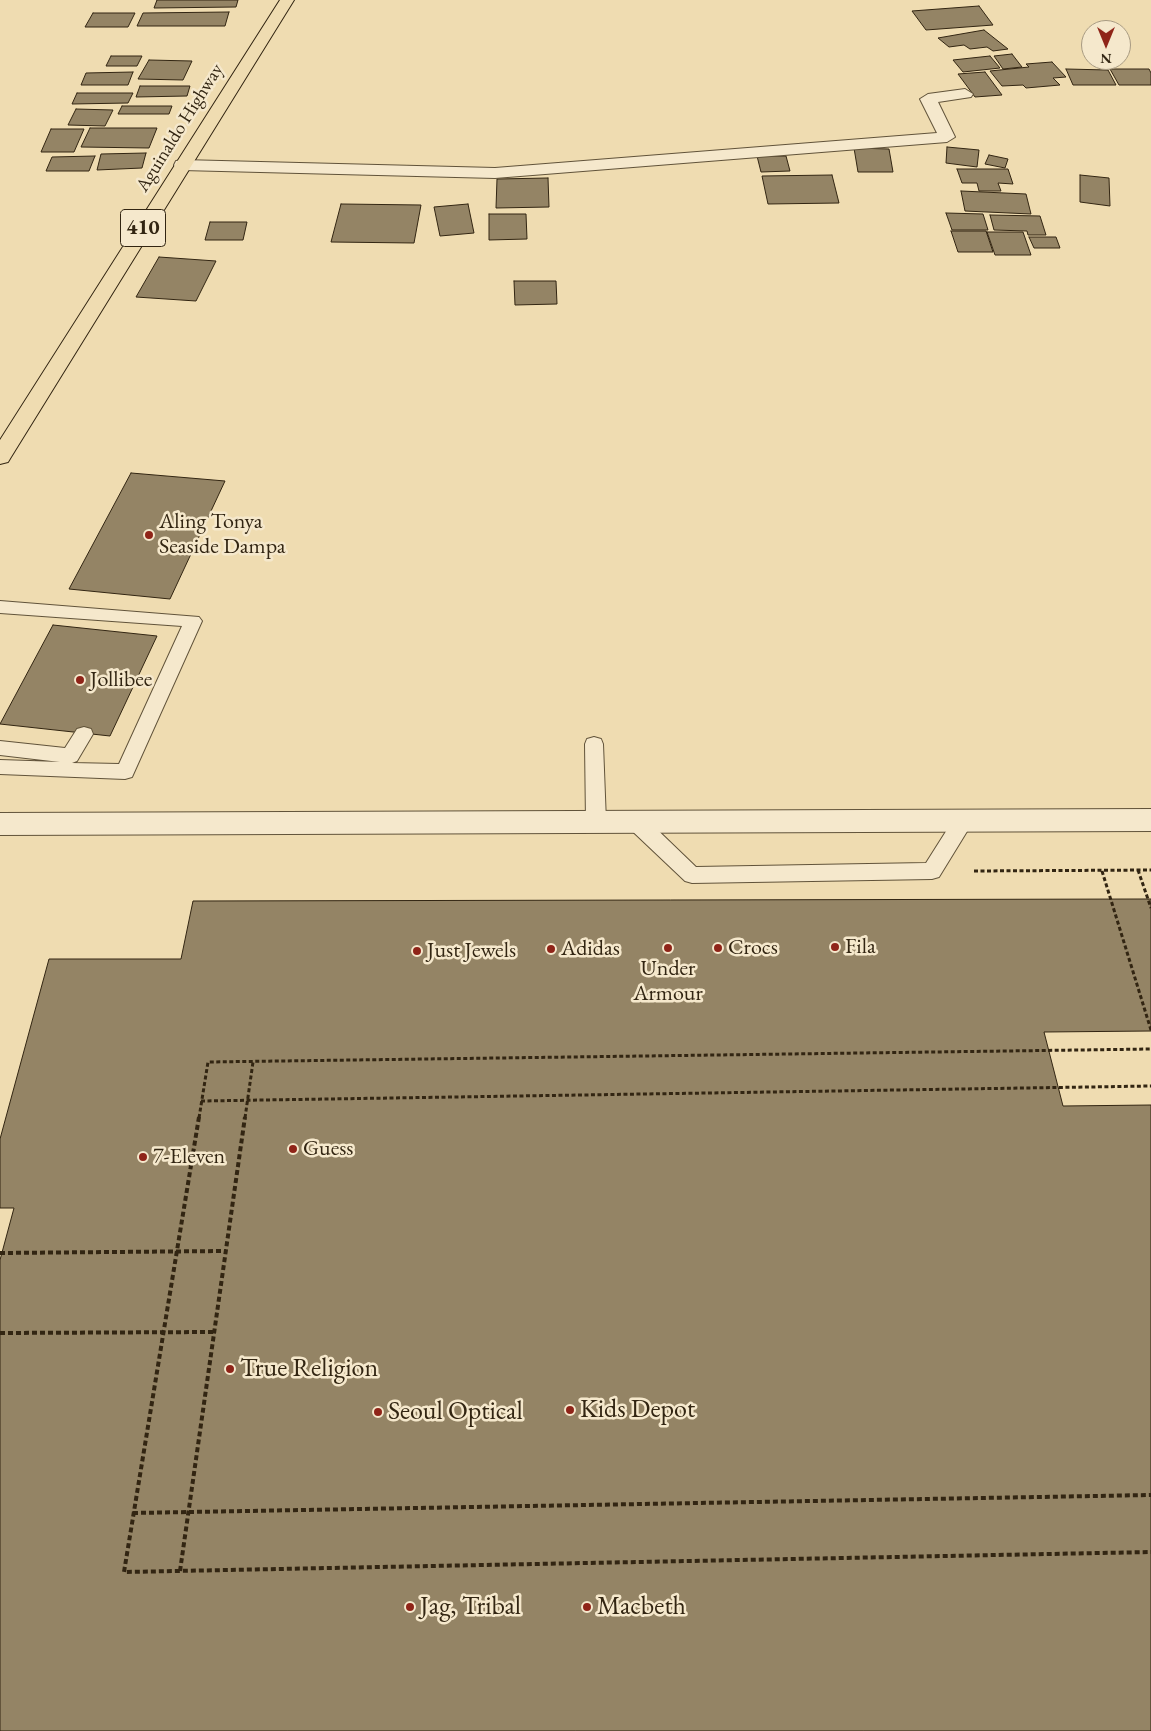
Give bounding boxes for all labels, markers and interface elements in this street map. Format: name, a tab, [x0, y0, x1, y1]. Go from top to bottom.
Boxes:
north arrow	[1081, 20, 1131, 70]
text: N	[1100, 50, 1112, 68]
street label: Aguinaldo Highway	[131, 60, 229, 196]
road number: 410	[120, 210, 166, 247]
place label: Aling Tonya Seaside Dampa	[159, 509, 285, 560]
marker: Aling Tonya Seaside Dampa	[143, 529, 155, 541]
place label: Jollibee	[90, 667, 152, 693]
marker: Jollibee	[74, 674, 86, 686]
place label: Fila	[845, 934, 876, 960]
place label: Crocs	[728, 935, 778, 961]
place label: Adidas	[561, 936, 620, 962]
place label: Just Jewels	[427, 938, 516, 964]
marker: Fila	[829, 941, 841, 953]
marker: Under Armour	[662, 942, 674, 954]
marker: Crocs	[712, 942, 724, 954]
marker: Adidas	[545, 943, 557, 955]
marker: Just Jewels	[411, 945, 423, 957]
place label: Under Armour	[633, 956, 703, 1008]
place label: Guess	[303, 1136, 353, 1162]
marker: Guess	[287, 1143, 299, 1155]
place label: 7-Eleven	[153, 1144, 225, 1170]
marker: 7-Eleven	[137, 1151, 149, 1163]
place label: True Religion	[240, 1353, 378, 1385]
marker: True Religion	[224, 1363, 236, 1375]
place label: Kids Depot	[580, 1394, 695, 1426]
place label: Seoul Optical	[388, 1396, 523, 1428]
marker: Kids Depot	[564, 1404, 576, 1416]
marker: Seoul Optical	[372, 1406, 384, 1418]
place label: Jag, Tribal	[420, 1591, 521, 1623]
place label: Macbeth	[597, 1591, 686, 1623]
marker: Jag, Tribal	[404, 1601, 416, 1613]
marker: Macbeth	[581, 1601, 593, 1613]

